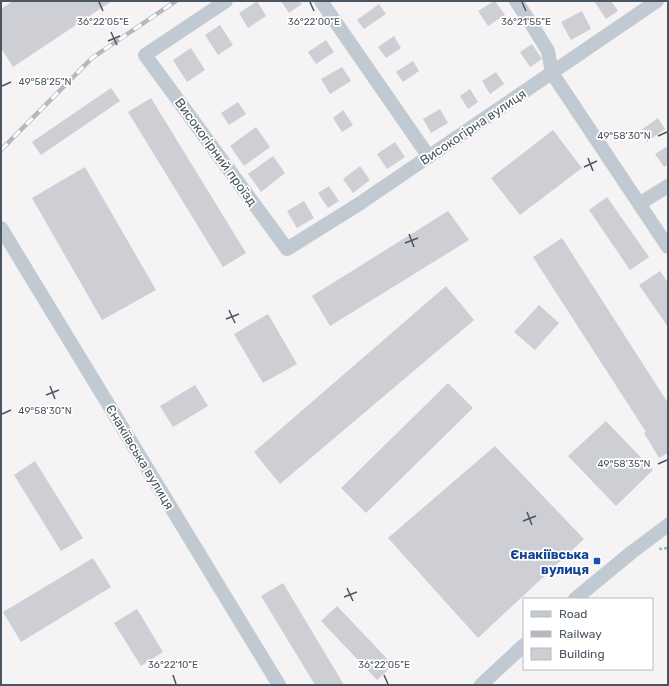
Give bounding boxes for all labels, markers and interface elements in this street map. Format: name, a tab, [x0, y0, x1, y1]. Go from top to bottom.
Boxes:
text: 36°22'05"E	[77, 16, 129, 28]
text: 36°22'00"E	[288, 16, 340, 28]
text: 36°21'55"E	[501, 16, 551, 28]
text: 49°58'25"N	[19, 76, 72, 88]
street label: Високогірна вулиця	[417, 86, 529, 168]
street label: Високогірний проїзд	[172, 95, 260, 209]
text: 49°58'30"N	[597, 130, 651, 142]
street label: Єнакіївська вулиця	[103, 402, 177, 512]
text: 49°58'30"N	[18, 405, 72, 417]
text: 49°58'35"N	[597, 458, 651, 470]
place label: Єнакіївська вулиця	[510, 547, 589, 577]
marker: Єнакіївська вулиця	[592, 556, 602, 566]
legend	[523, 598, 653, 670]
text: Road	[559, 607, 587, 621]
text: Railway	[559, 627, 602, 641]
text: Building	[559, 647, 605, 661]
text: 36°22'10"E	[148, 659, 198, 671]
text: 36°22'05"E	[358, 659, 410, 671]

